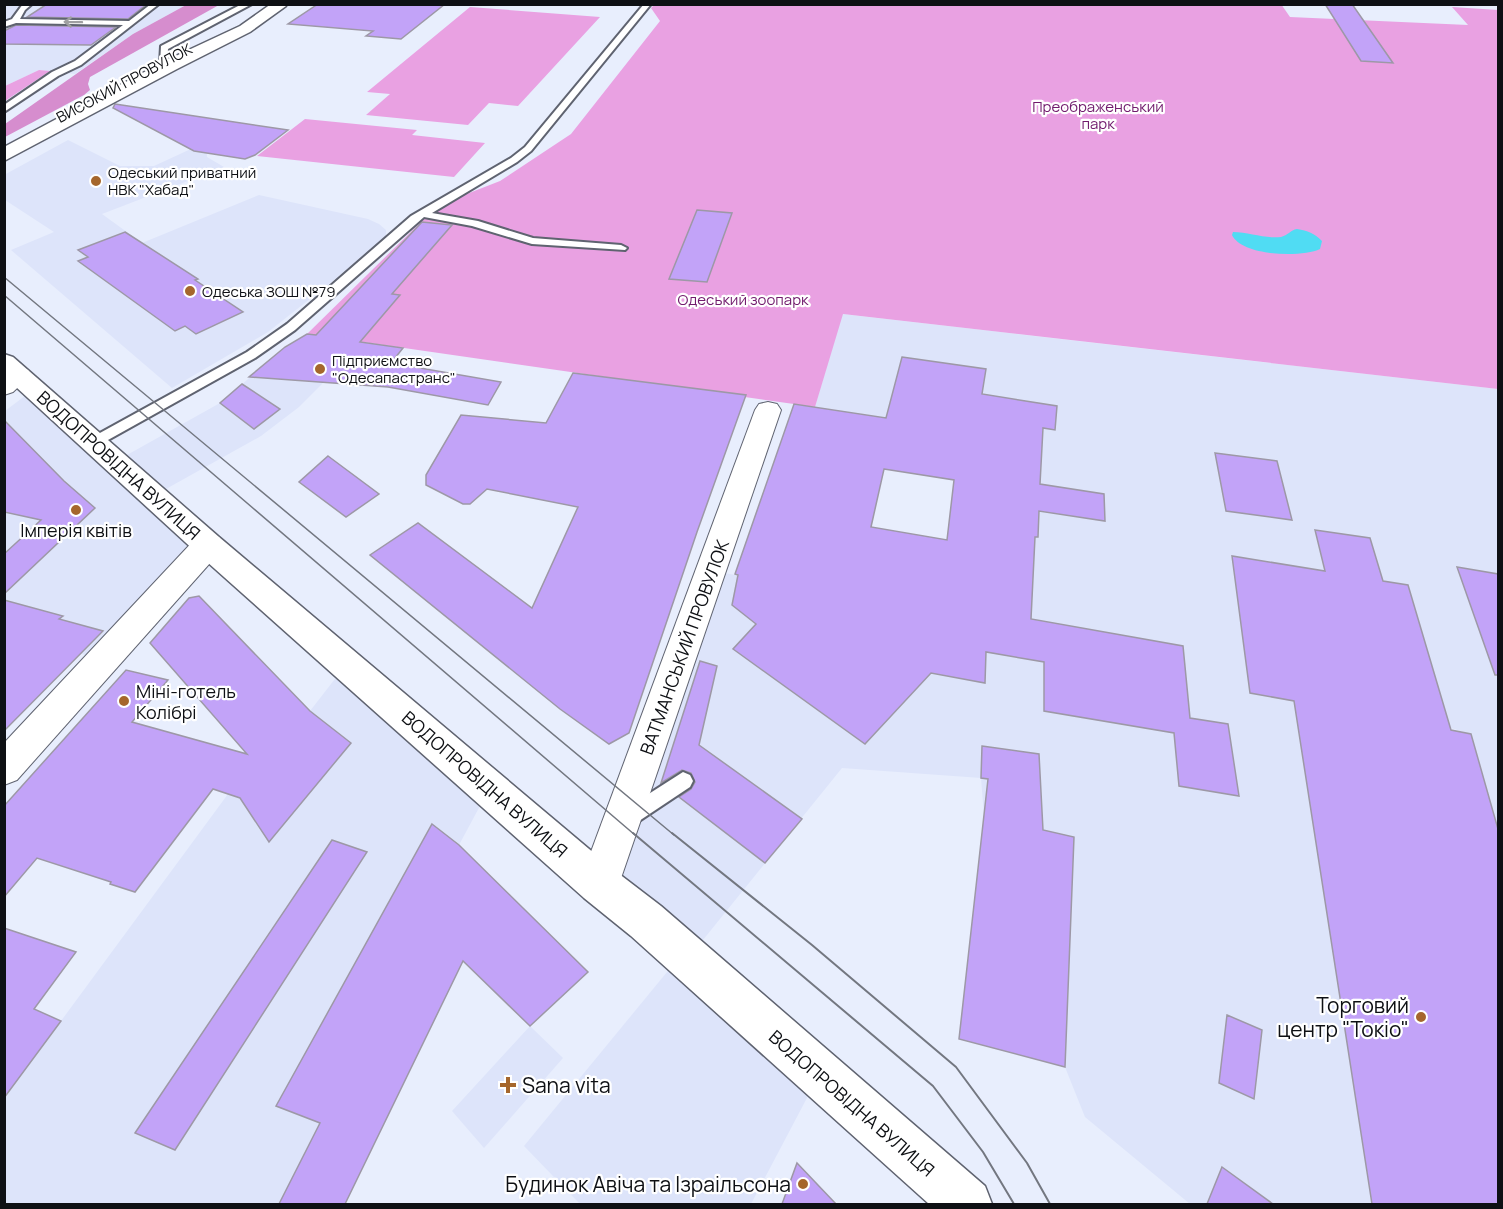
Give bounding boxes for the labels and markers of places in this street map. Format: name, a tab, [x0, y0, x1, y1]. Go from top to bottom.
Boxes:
place label: Одеський приватний НВК "Хабад"	[108, 162, 256, 200]
marker: Одеський приватний НВК "Хабад"	[89, 174, 103, 188]
place label: Одеська ЗОШ №79	[202, 281, 336, 302]
marker: Одеська ЗОШ №79	[183, 284, 197, 298]
place label: Підприємство "Одесапастранс"	[332, 350, 456, 388]
marker: Підприємство "Одесапастранс"	[313, 362, 327, 376]
marker: Імперія квітів	[69, 503, 83, 517]
place label: Імперія квітів	[20, 518, 132, 542]
place label: Міні-готель Колібрі	[136, 679, 236, 724]
marker: Міні-готель Колібрі	[117, 694, 131, 708]
place label: Торговий центр "Токіо"	[1277, 991, 1409, 1043]
marker: Торговий центр "Токіо"	[1414, 1010, 1428, 1024]
place label: Sana vita	[522, 1071, 611, 1099]
marker: Sana vita	[499, 1076, 517, 1094]
place label: Будинок Авіча та Ізраільсона	[505, 1170, 791, 1198]
marker: Будинок Авіча та Ізраільсона	[796, 1177, 810, 1191]

